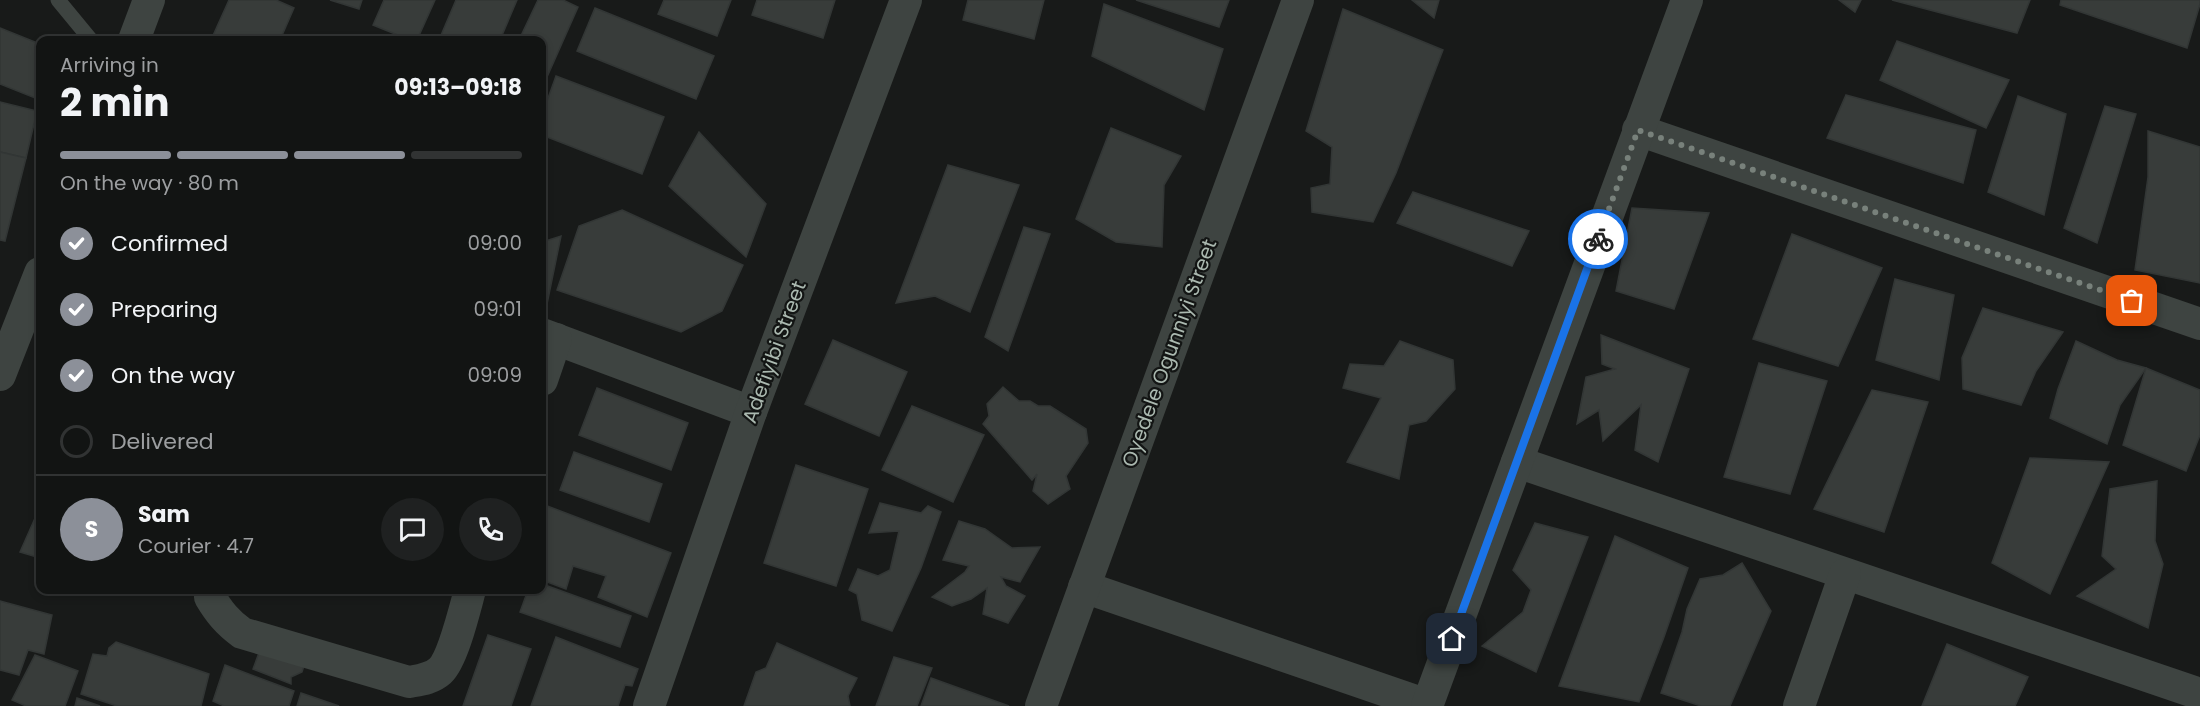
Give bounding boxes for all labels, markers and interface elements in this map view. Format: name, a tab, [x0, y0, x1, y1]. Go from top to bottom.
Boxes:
text: Arriving in	[60, 51, 159, 79]
text: 09:13–09:18	[394, 72, 522, 103]
text: 2 min	[60, 75, 170, 130]
text: On the way · 80 m	[60, 169, 239, 197]
courier	[1568, 209, 1628, 269]
icon: bike	[1582, 223, 1615, 256]
icon: check	[60, 227, 93, 260]
text: Confirmed	[111, 228, 228, 259]
text: 09:00	[467, 229, 522, 257]
street label: Oyedele Ogunniyi Street	[1115, 235, 1223, 471]
pin	[2106, 275, 2157, 326]
street label: Adefiyibi Street	[735, 277, 813, 427]
icon: bag	[2115, 284, 2148, 317]
icon: check	[60, 293, 93, 326]
text: Preparing	[111, 294, 218, 325]
text: 09:01	[474, 295, 522, 323]
icon: check	[60, 359, 93, 392]
text: On the way	[111, 360, 235, 391]
text: 09:09	[467, 361, 522, 389]
text: Delivered	[111, 426, 214, 457]
button: chat	[381, 498, 444, 561]
button: phone	[459, 498, 522, 561]
text: Sam	[138, 499, 190, 530]
text: S	[85, 514, 98, 545]
text: Courier · 4.7	[138, 532, 254, 560]
pin	[1426, 613, 1477, 664]
icon: home	[1435, 622, 1468, 655]

